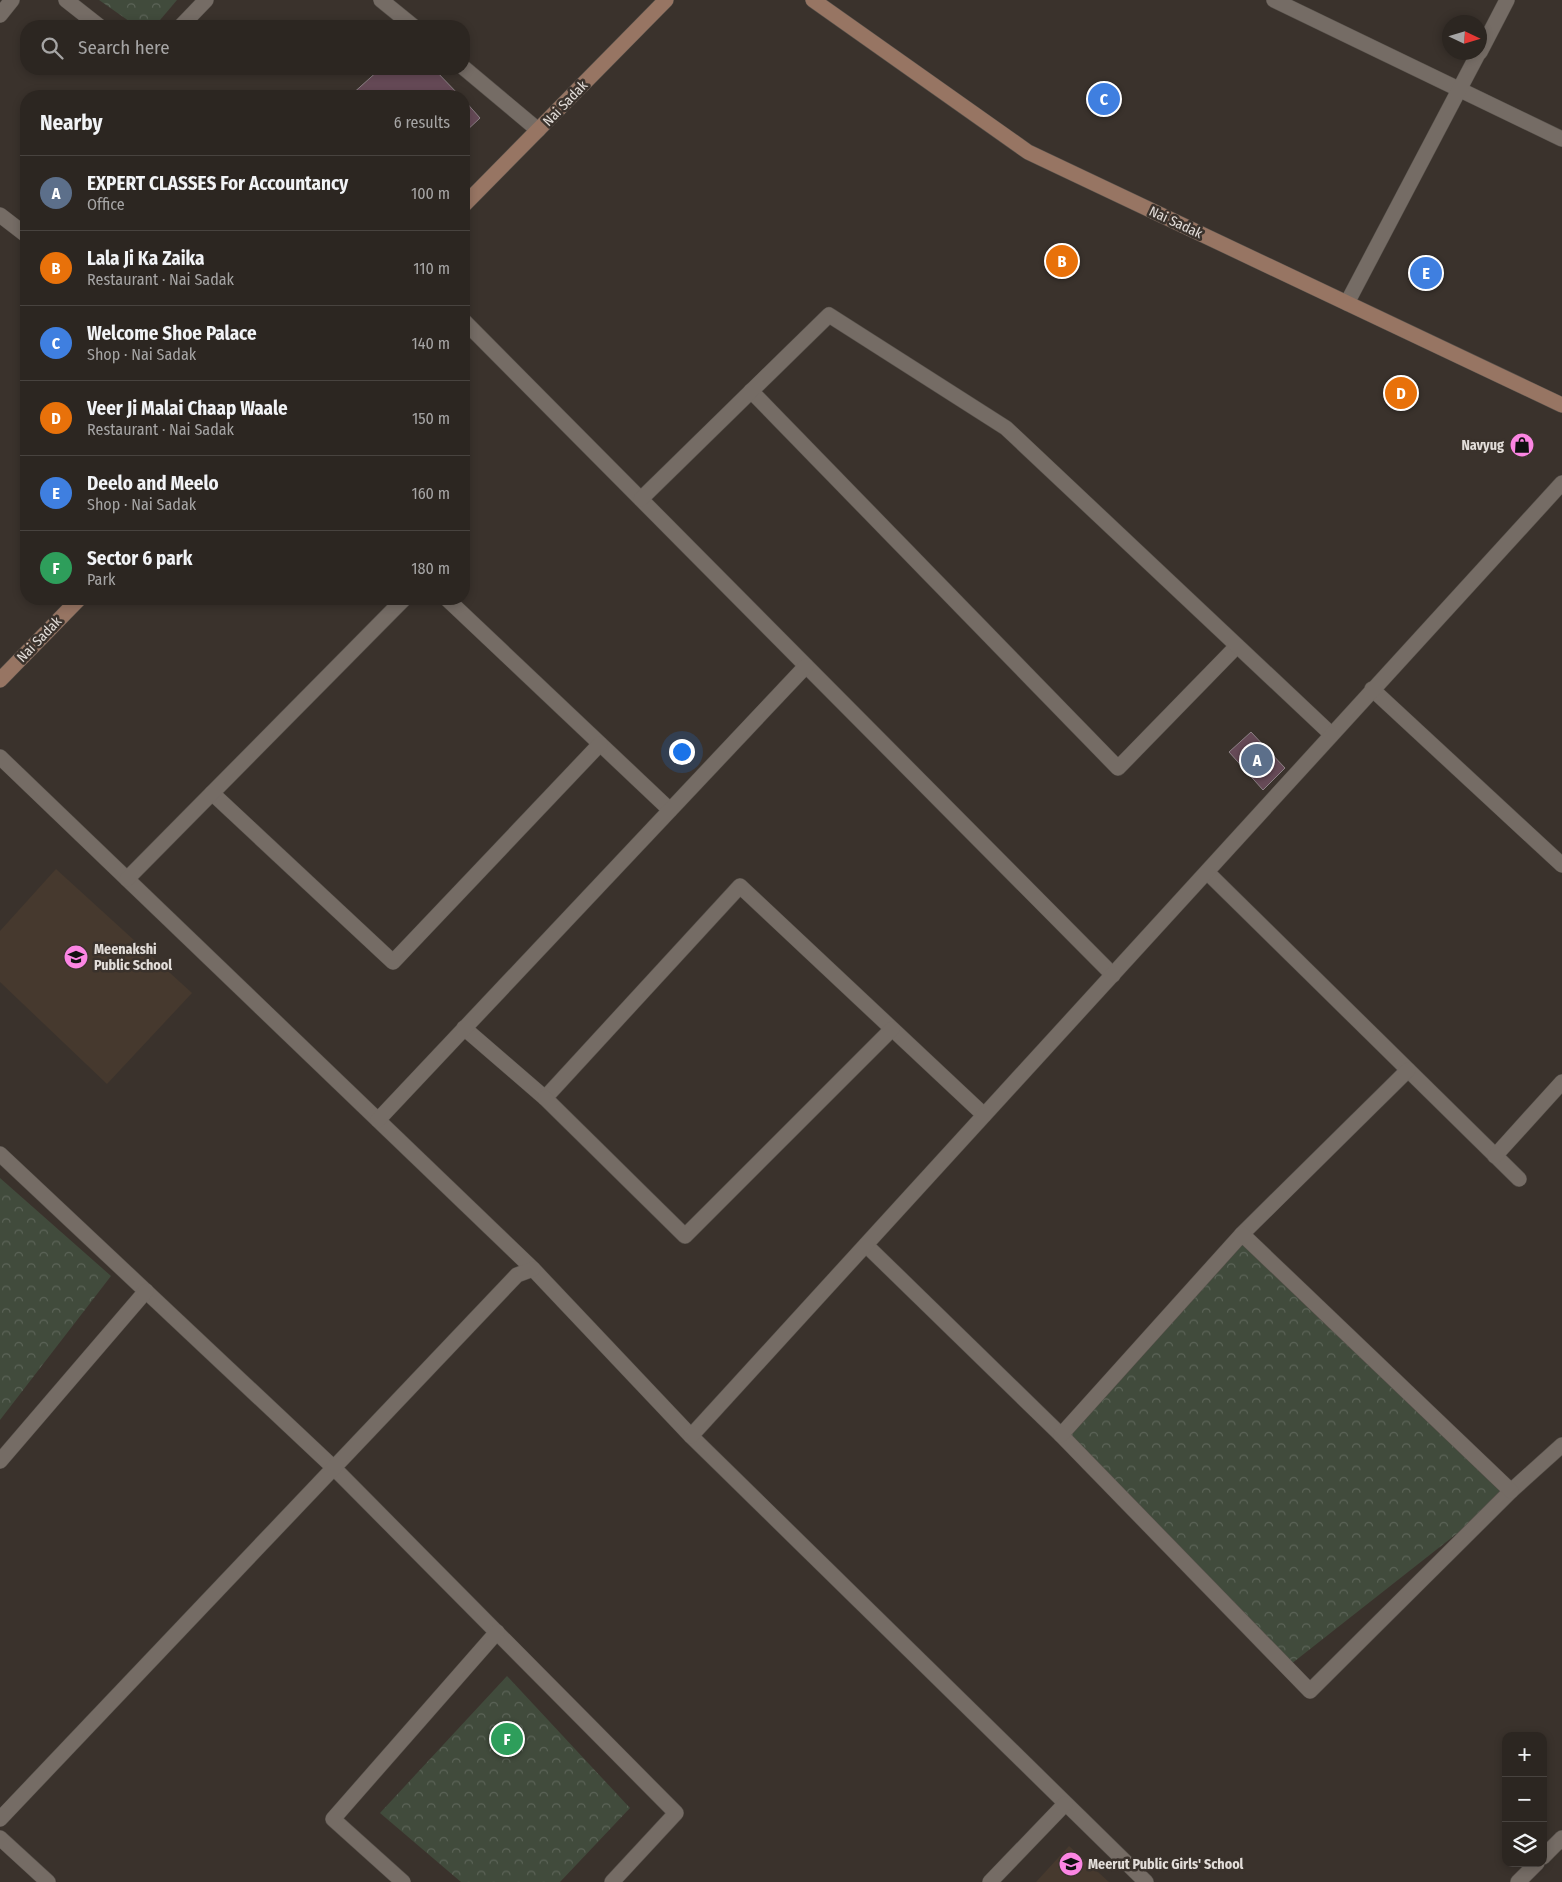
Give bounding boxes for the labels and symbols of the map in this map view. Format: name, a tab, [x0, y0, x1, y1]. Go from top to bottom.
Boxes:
north arrow	[1442, 15, 1487, 60]
street label: Nai Sadak	[539, 77, 592, 130]
pin: C	[1088, 80, 1120, 118]
street label: Nai Sadak	[1146, 203, 1206, 242]
pin: B	[1046, 242, 1078, 280]
pin: E	[1410, 254, 1442, 292]
pin: D	[1385, 374, 1417, 412]
shop icon: Navyug	[1509, 432, 1535, 458]
place label: Navyug	[1461, 437, 1504, 454]
street label: Nai Sadak	[13, 613, 66, 666]
your location	[669, 739, 695, 765]
pin: A	[1241, 741, 1273, 779]
place label: Meenakshi Public School	[94, 941, 172, 974]
school or university icon: Meenakshi Public School	[63, 944, 89, 970]
pin: F	[491, 1720, 523, 1758]
school or university icon: Meerut Public Girls' School	[1058, 1851, 1084, 1877]
place label: Meerut Public Girls' School	[1088, 1856, 1244, 1873]

